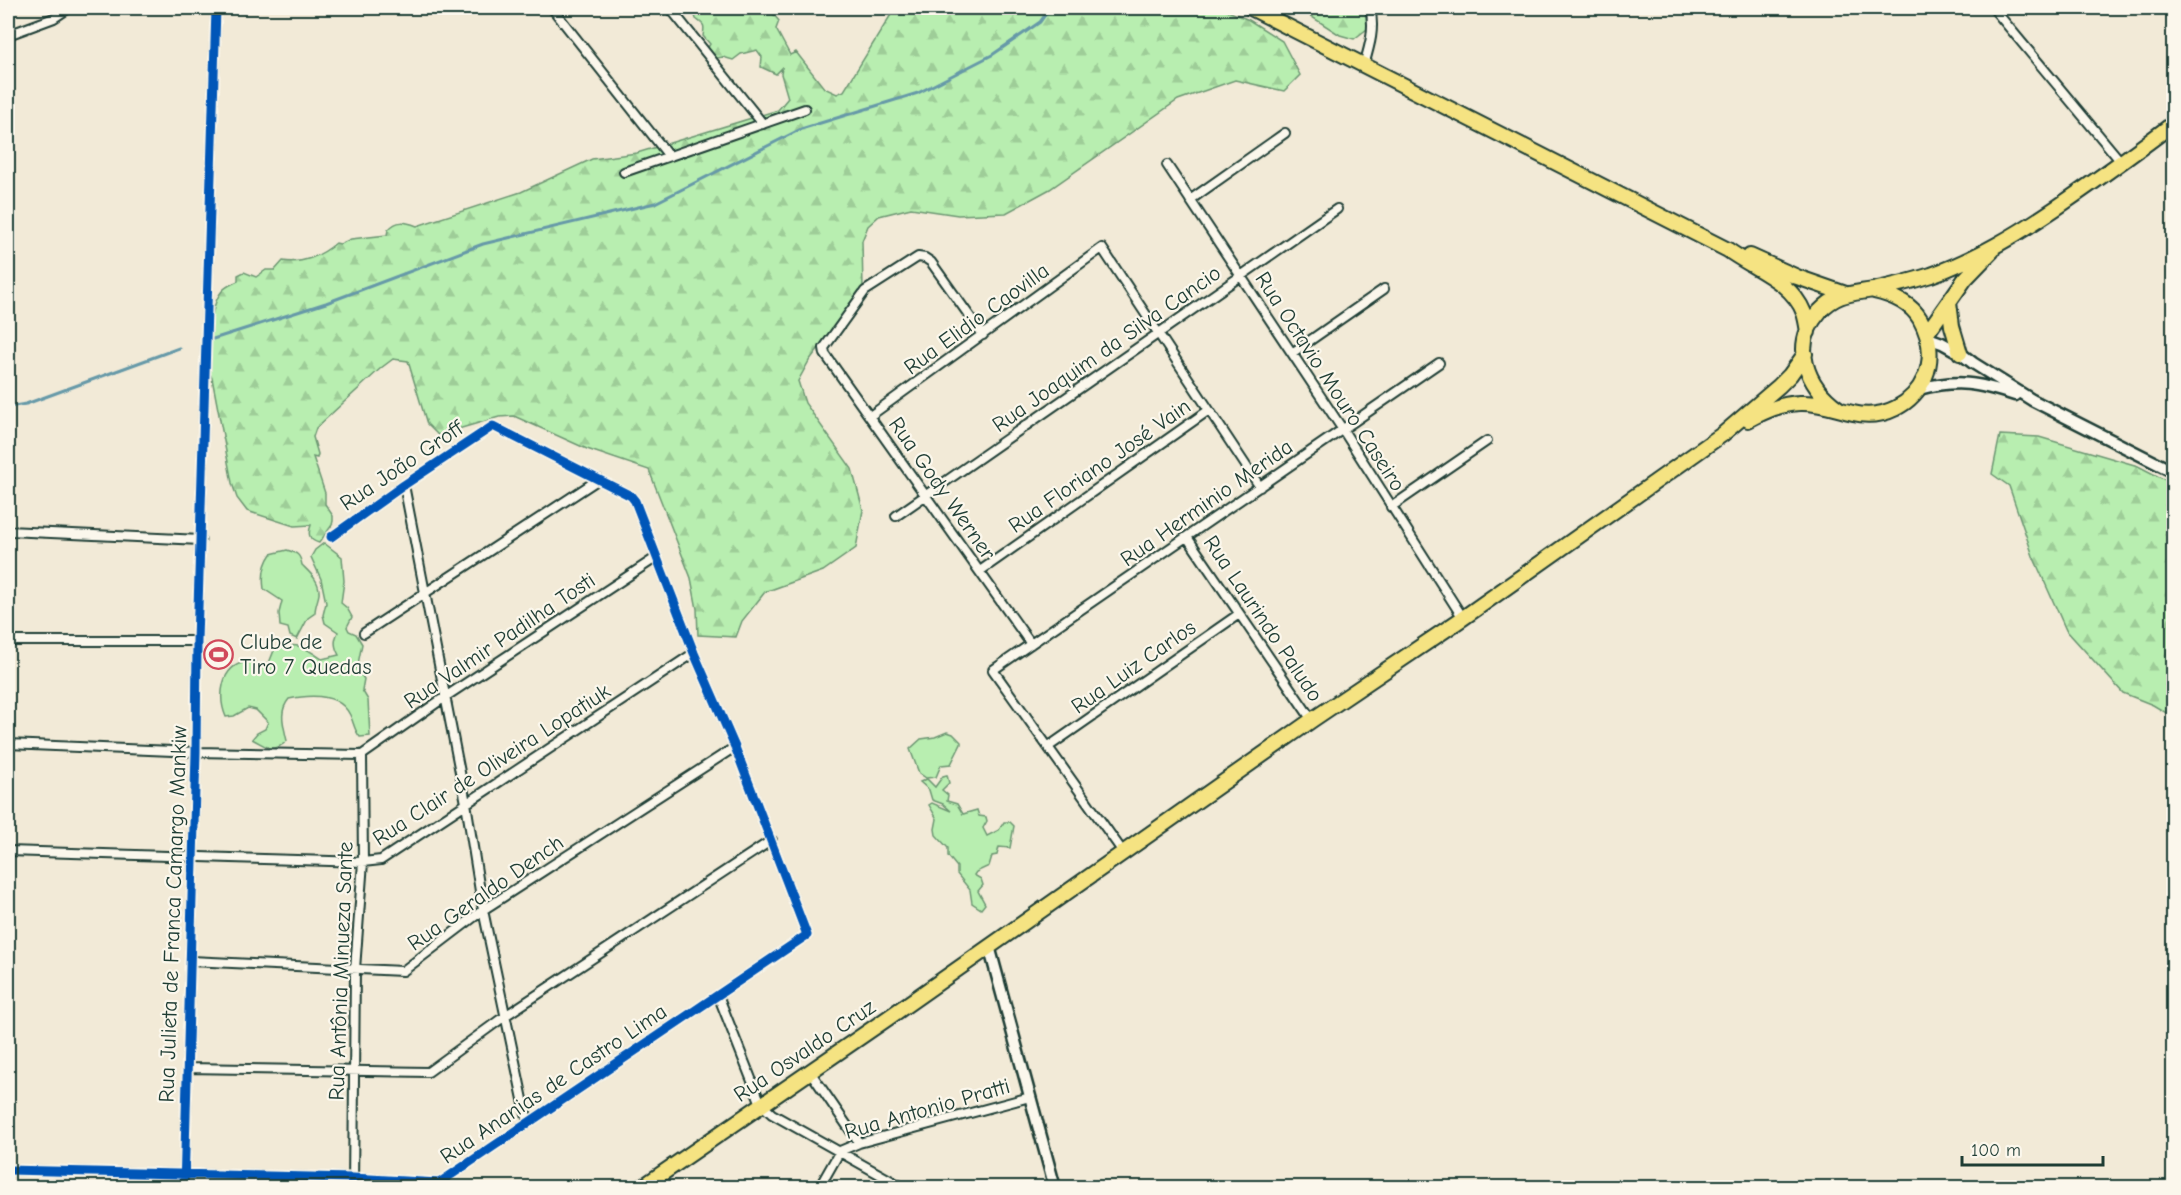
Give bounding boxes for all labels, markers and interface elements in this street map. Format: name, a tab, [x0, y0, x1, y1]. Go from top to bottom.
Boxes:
street label: Rua Elidio Caovilla	[899, 257, 1054, 380]
street label: Rua Joaquim da Silva Cancio	[987, 260, 1226, 438]
street label: Rua Octavio Mouro Caseiro	[1249, 267, 1411, 496]
street label: Rua Floriano José Vain	[1003, 393, 1196, 539]
street label: Rua Gody Werner	[883, 412, 1001, 565]
street label: Rua João Groff	[335, 414, 470, 517]
street label: Rua Herminio Merida	[1115, 434, 1298, 572]
street label: Rua Laurindo Paludo	[1198, 530, 1328, 707]
street label: Rua Valmir Padilha Tosti	[399, 567, 600, 715]
street label: Rua Luiz Carlos	[1066, 614, 1201, 719]
place label: Clube de Tiro 7 Quedas	[240, 629, 372, 680]
sports icon: Clube de Tiro 7 Quedas	[203, 638, 235, 670]
street label: Rua Clair de Oliveira Lopatiuk	[368, 678, 616, 851]
street label: Rua Julieta de Franca Camargo Mankiw	[153, 725, 193, 1103]
street label: Rua Geraldo Dench	[403, 829, 569, 956]
street label: Rua Antônia Minueza Sante	[323, 841, 359, 1101]
street label: Rua Osvaldo Cruz	[729, 994, 881, 1108]
street label: Rua Ananias de Castro Lima	[435, 998, 672, 1169]
street label: Rua Antonio Pratti	[841, 1073, 1013, 1145]
scale bar	[1962, 1129, 2103, 1167]
text: 100 m	[1971, 1140, 2021, 1161]

